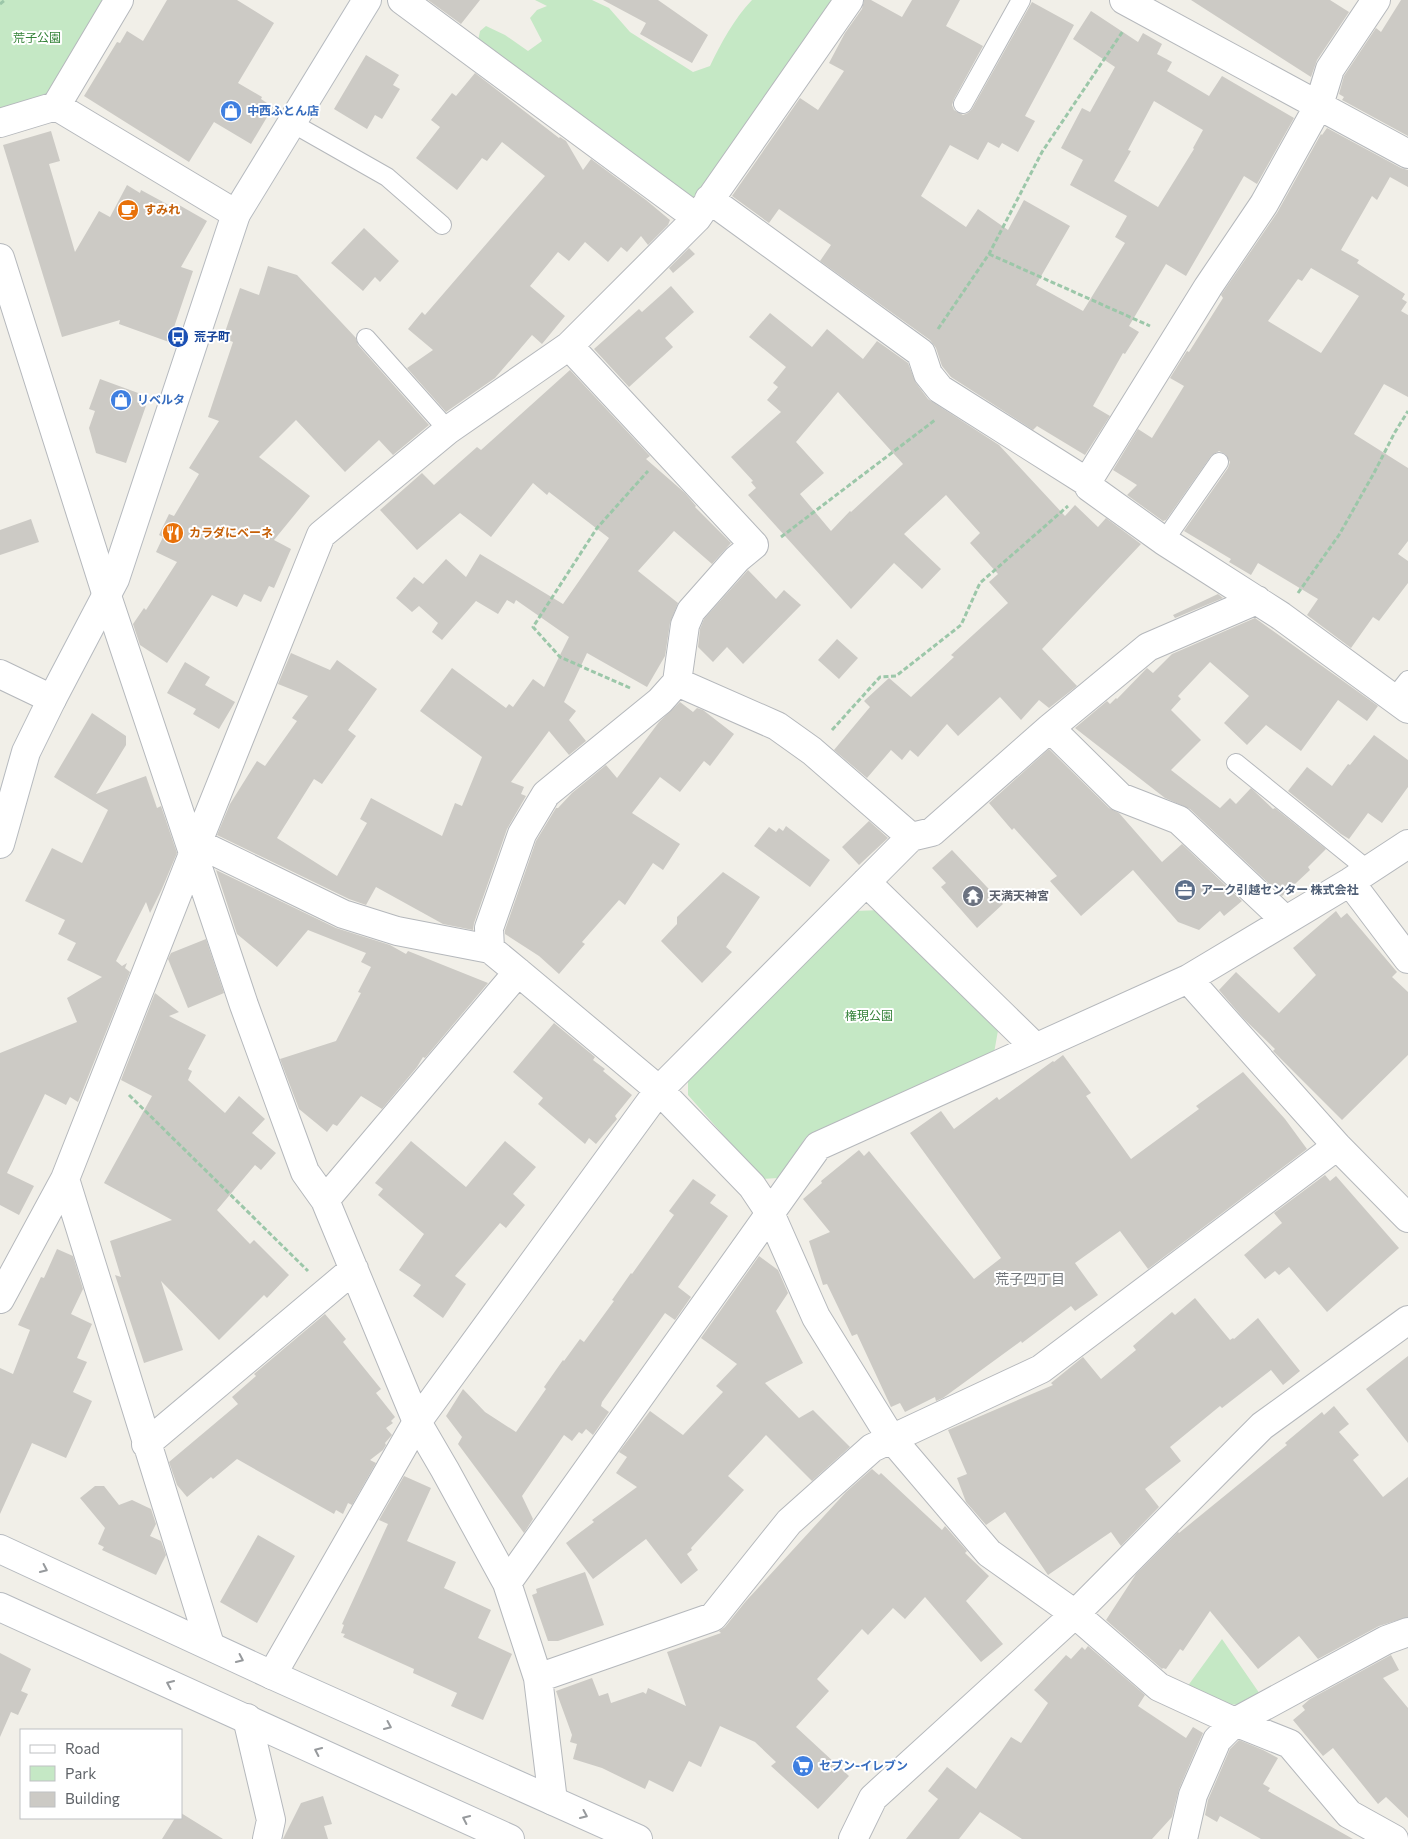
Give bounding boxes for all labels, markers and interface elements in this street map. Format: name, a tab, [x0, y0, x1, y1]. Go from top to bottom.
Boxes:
park label: 荒子公園	[13, 30, 61, 44]
shop icon: 中西ふとん店	[219, 99, 243, 123]
place label: 中西ふとん店	[247, 103, 319, 117]
cafe icon: すみれ	[116, 198, 140, 222]
place label: すみれ	[144, 202, 180, 216]
bus stop icon: 荒子町	[166, 325, 190, 349]
place label: 荒子町	[194, 329, 230, 343]
shop icon: リベルタ	[109, 388, 133, 412]
place label: リベルタ	[137, 392, 185, 406]
restaurant icon: カラダにベーネ	[161, 521, 185, 545]
place label: カラダにベーネ	[189, 525, 273, 539]
office icon: アーク引越センター 株式会社	[1173, 878, 1197, 902]
place label: アーク引越センター 株式会社	[1201, 882, 1359, 896]
temple icon: 天満天神宮	[961, 884, 985, 908]
place label: 天満天神宮	[989, 888, 1049, 902]
park label: 権現公園	[845, 1008, 893, 1022]
district label: 荒子四丁目	[995, 1270, 1065, 1287]
one-way arrow	[39, 1563, 48, 1574]
one-way arrow	[234, 1653, 243, 1663]
one-way arrow	[166, 1679, 175, 1690]
one-way arrow	[383, 1720, 392, 1731]
legend	[20, 1729, 182, 1819]
text: Road	[65, 1739, 100, 1757]
one-way arrow	[314, 1747, 323, 1757]
supermarket icon: セブン-イレブン	[791, 1754, 815, 1778]
place label: セブン-イレブン	[819, 1758, 908, 1772]
text: Park	[65, 1764, 96, 1782]
text: Building	[65, 1789, 120, 1807]
one-way arrow	[579, 1808, 588, 1819]
one-way arrow	[462, 1814, 471, 1825]

